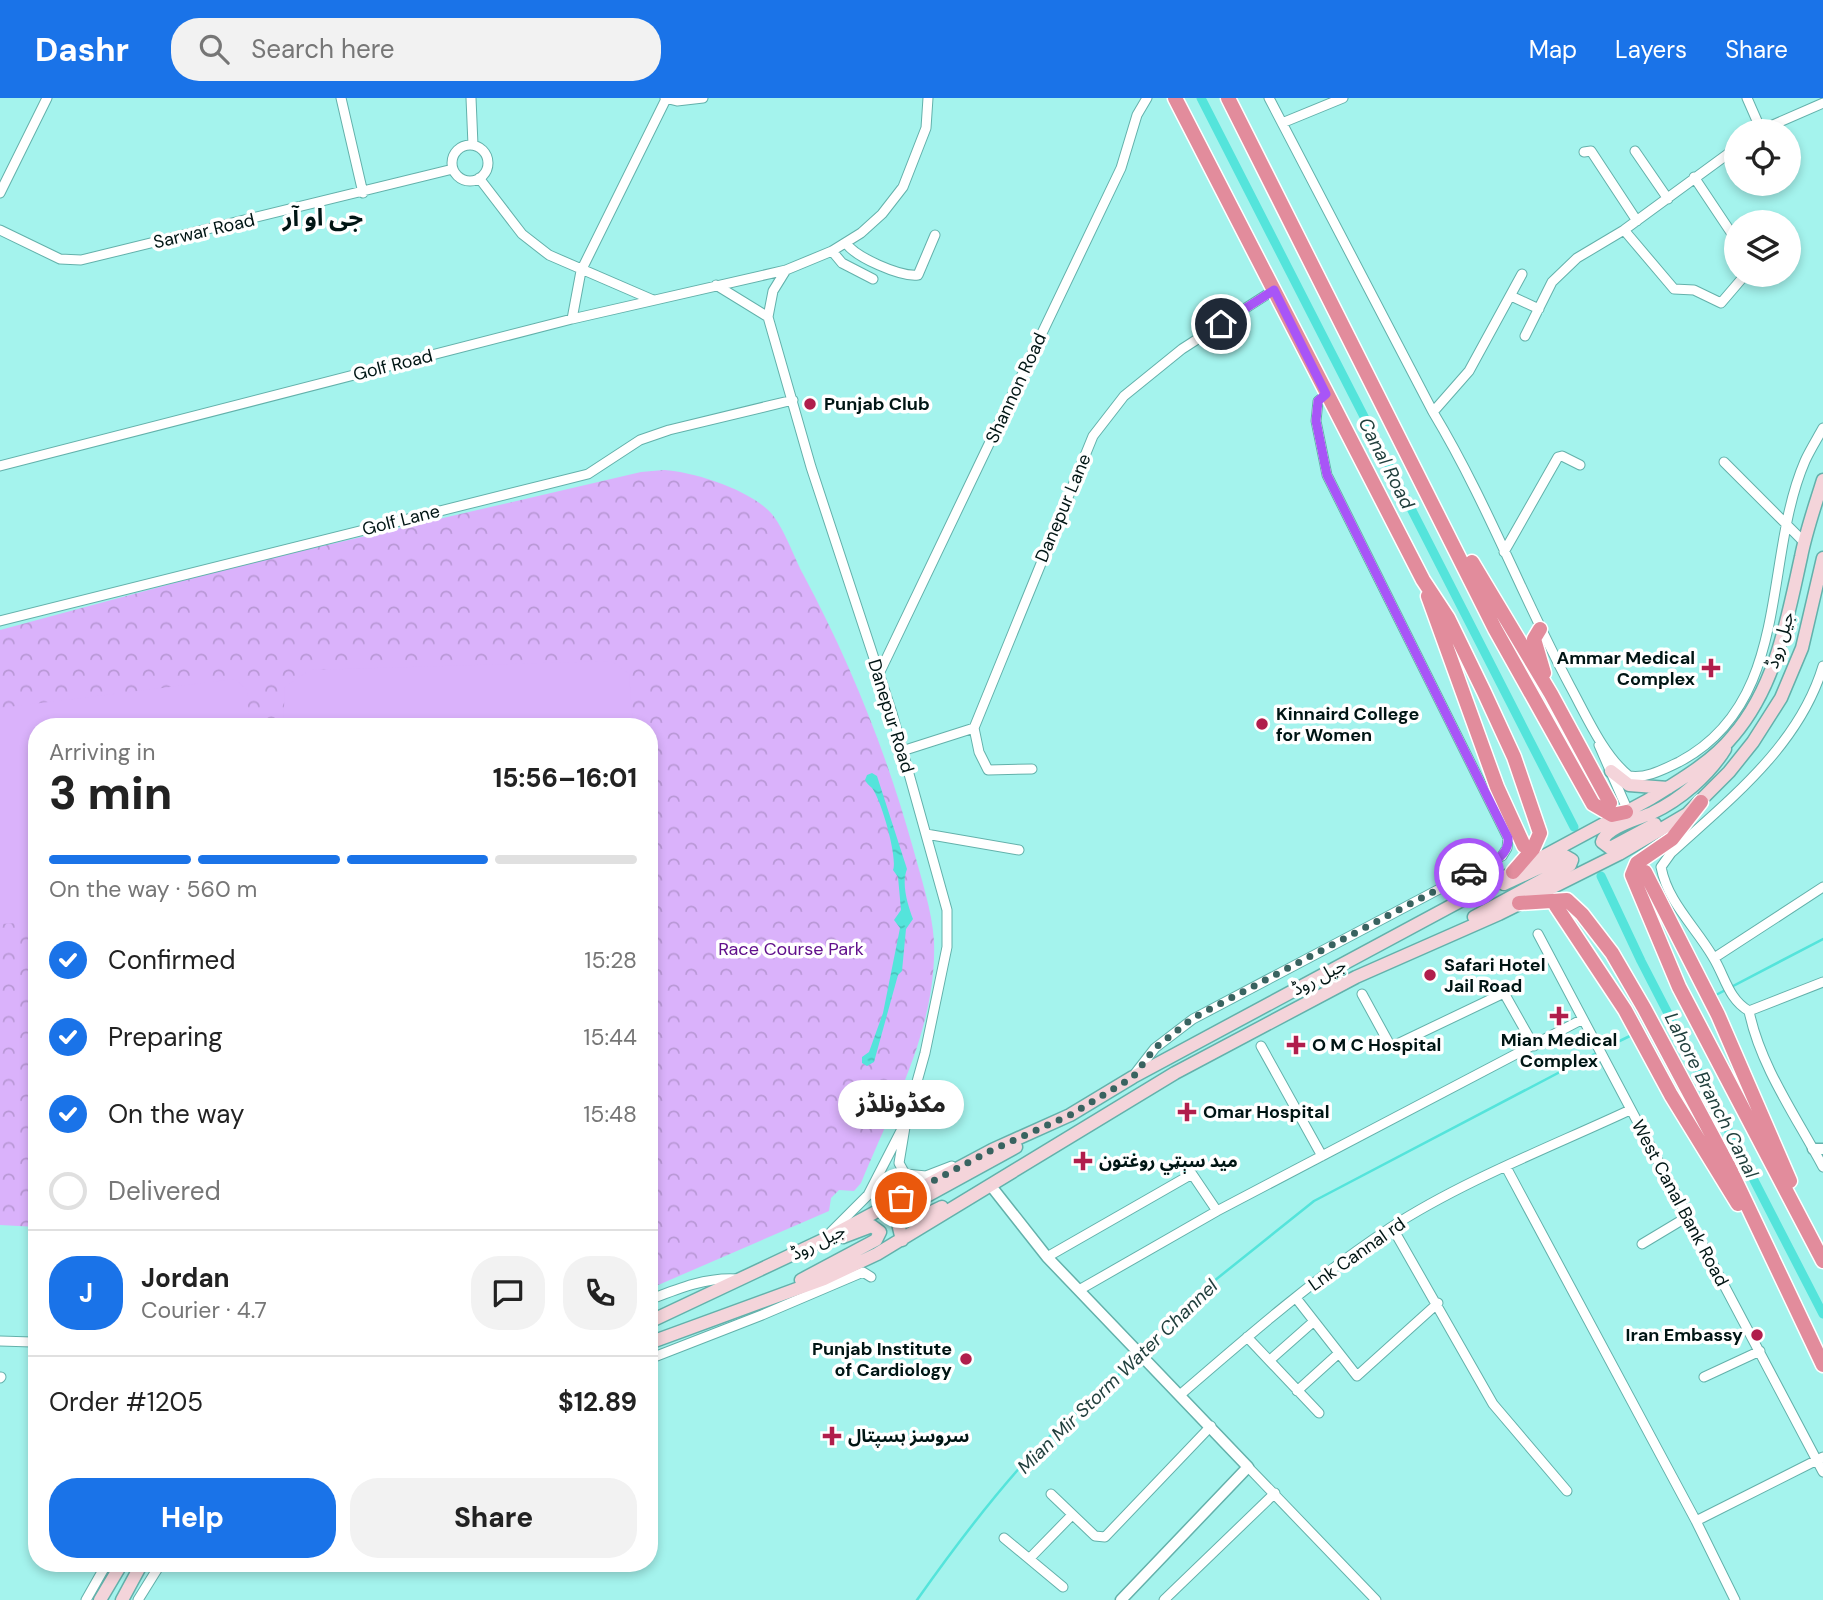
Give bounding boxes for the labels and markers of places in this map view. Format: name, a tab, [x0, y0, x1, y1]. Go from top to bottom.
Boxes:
pin	[1191, 294, 1251, 354]
place label: Punjab Club	[824, 392, 930, 416]
marker: Punjab Club	[802, 396, 818, 412]
place label: Ammar Medical Complex	[1556, 646, 1695, 691]
marker: Ammar Medical Complex	[1701, 658, 1721, 678]
place label: Kinnaird College for Women	[1276, 702, 1419, 747]
marker: Kinnaird College for Women	[1254, 716, 1270, 732]
place label: Safari Hotel Jail Road	[1444, 953, 1546, 998]
marker: Safari Hotel Jail Road	[1422, 967, 1438, 983]
marker: Mian Medical Complex	[1549, 1006, 1569, 1026]
place label: Mian Medical Complex	[1501, 1028, 1617, 1073]
place label: O M C Hospital	[1312, 1033, 1441, 1057]
marker: O M C Hospital	[1286, 1035, 1306, 1055]
callout: مکڈونلڈز	[838, 1079, 964, 1128]
place label: Omar Hospital	[1203, 1100, 1329, 1124]
marker: Omar Hospital	[1177, 1102, 1197, 1122]
place label: مید سېټي روغتون	[1099, 1149, 1238, 1175]
marker: مید سېټي روغتون	[1073, 1151, 1093, 1171]
pin	[871, 1168, 931, 1228]
place label: Iran Embassy	[1626, 1323, 1743, 1347]
marker: Iran Embassy	[1749, 1327, 1765, 1343]
place label: Punjab Institute of Cardiology	[812, 1337, 952, 1382]
marker: Punjab Institute of Cardiology	[958, 1351, 974, 1367]
place label: سروسز ہسپتال	[848, 1424, 969, 1448]
marker: سروسز ہسپتال	[822, 1426, 842, 1446]

